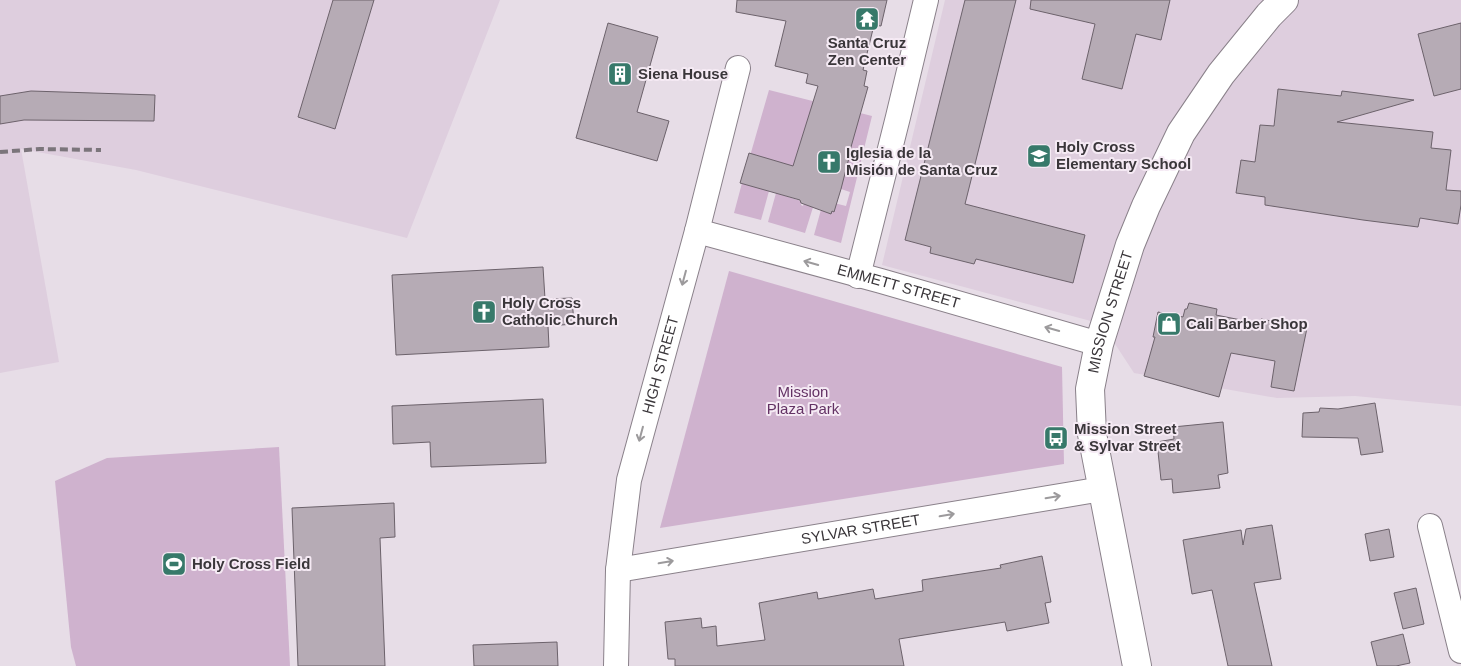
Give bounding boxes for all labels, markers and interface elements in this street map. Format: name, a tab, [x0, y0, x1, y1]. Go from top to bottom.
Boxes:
temple icon: Santa Cruz Zen Center	[854, 6, 880, 32]
place label: Santa Cruz Zen Center	[828, 34, 906, 68]
building icon: Siena House	[607, 61, 633, 87]
place label: Siena House	[638, 65, 728, 82]
place label: Holy Cross Elementary School	[1056, 138, 1191, 172]
school or university icon: Holy Cross Elementary School	[1026, 143, 1052, 169]
place label: Iglesia de la Misión de Santa Cruz	[846, 144, 998, 178]
church icon: Iglesia de la Misión de Santa Cruz	[816, 149, 842, 175]
street label: MISSION STREET	[1084, 249, 1136, 375]
one-way arrow	[804, 257, 820, 267]
street label: EMMETT STREET	[836, 261, 962, 311]
one-way arrow	[679, 269, 688, 285]
place label: Holy Cross Catholic Church	[502, 294, 618, 328]
church icon: Holy Cross Catholic Church	[471, 299, 497, 325]
shop icon: Cali Barber Shop	[1156, 311, 1182, 337]
street label: HIGH STREET	[638, 314, 681, 416]
place label: Cali Barber Shop	[1186, 315, 1308, 332]
one-way arrow	[1045, 324, 1061, 334]
park label: Mission Plaza Park	[767, 383, 840, 417]
place label: Mission Street & Sylvar Street	[1074, 420, 1181, 454]
bus stop icon: Mission Street & Sylvar Street	[1043, 425, 1069, 451]
one-way arrow	[636, 426, 645, 442]
one-way arrow	[1045, 492, 1061, 502]
one-way arrow	[939, 510, 955, 520]
street label: SYLVAR STREET	[800, 511, 921, 547]
sports icon: Holy Cross Field	[161, 551, 187, 577]
place label: Holy Cross Field	[192, 555, 310, 572]
one-way arrow	[658, 557, 674, 567]

